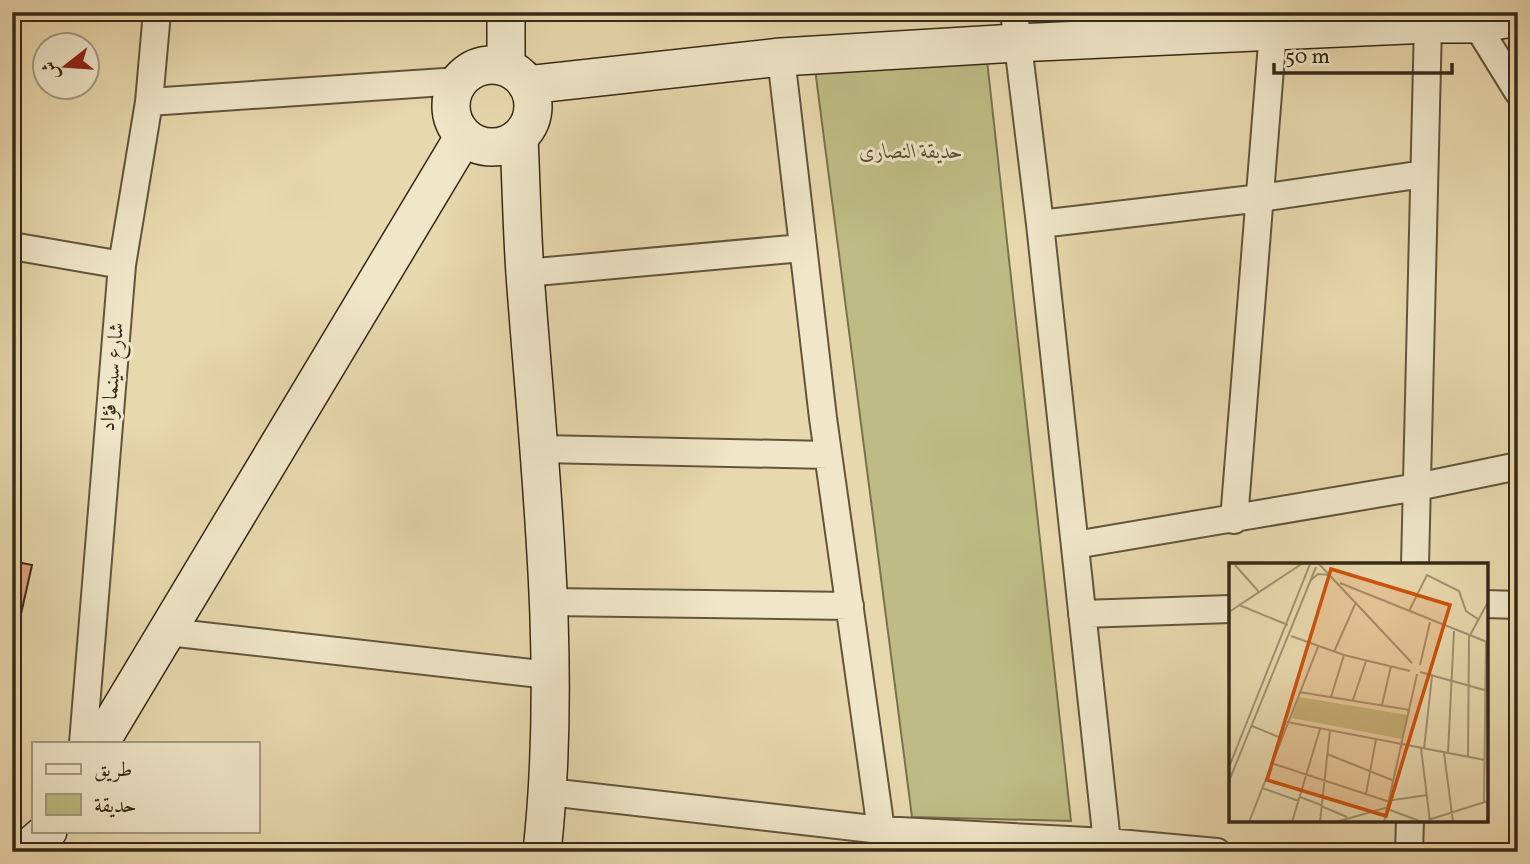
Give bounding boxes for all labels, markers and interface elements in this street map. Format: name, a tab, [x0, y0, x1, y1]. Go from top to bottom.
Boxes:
north arrow	[32, 32, 102, 102]
scale bar	[1274, 32, 1453, 76]
text: 50 m	[1285, 43, 1330, 72]
text: ش	[36, 58, 67, 83]
park label: حديقة النصارى	[859, 138, 963, 167]
street label: شارع سينما فؤاد	[94, 321, 134, 433]
inset map	[1229, 563, 1488, 822]
legend	[32, 742, 259, 832]
text: طريق	[94, 756, 132, 785]
text: حديقة	[94, 792, 137, 821]

